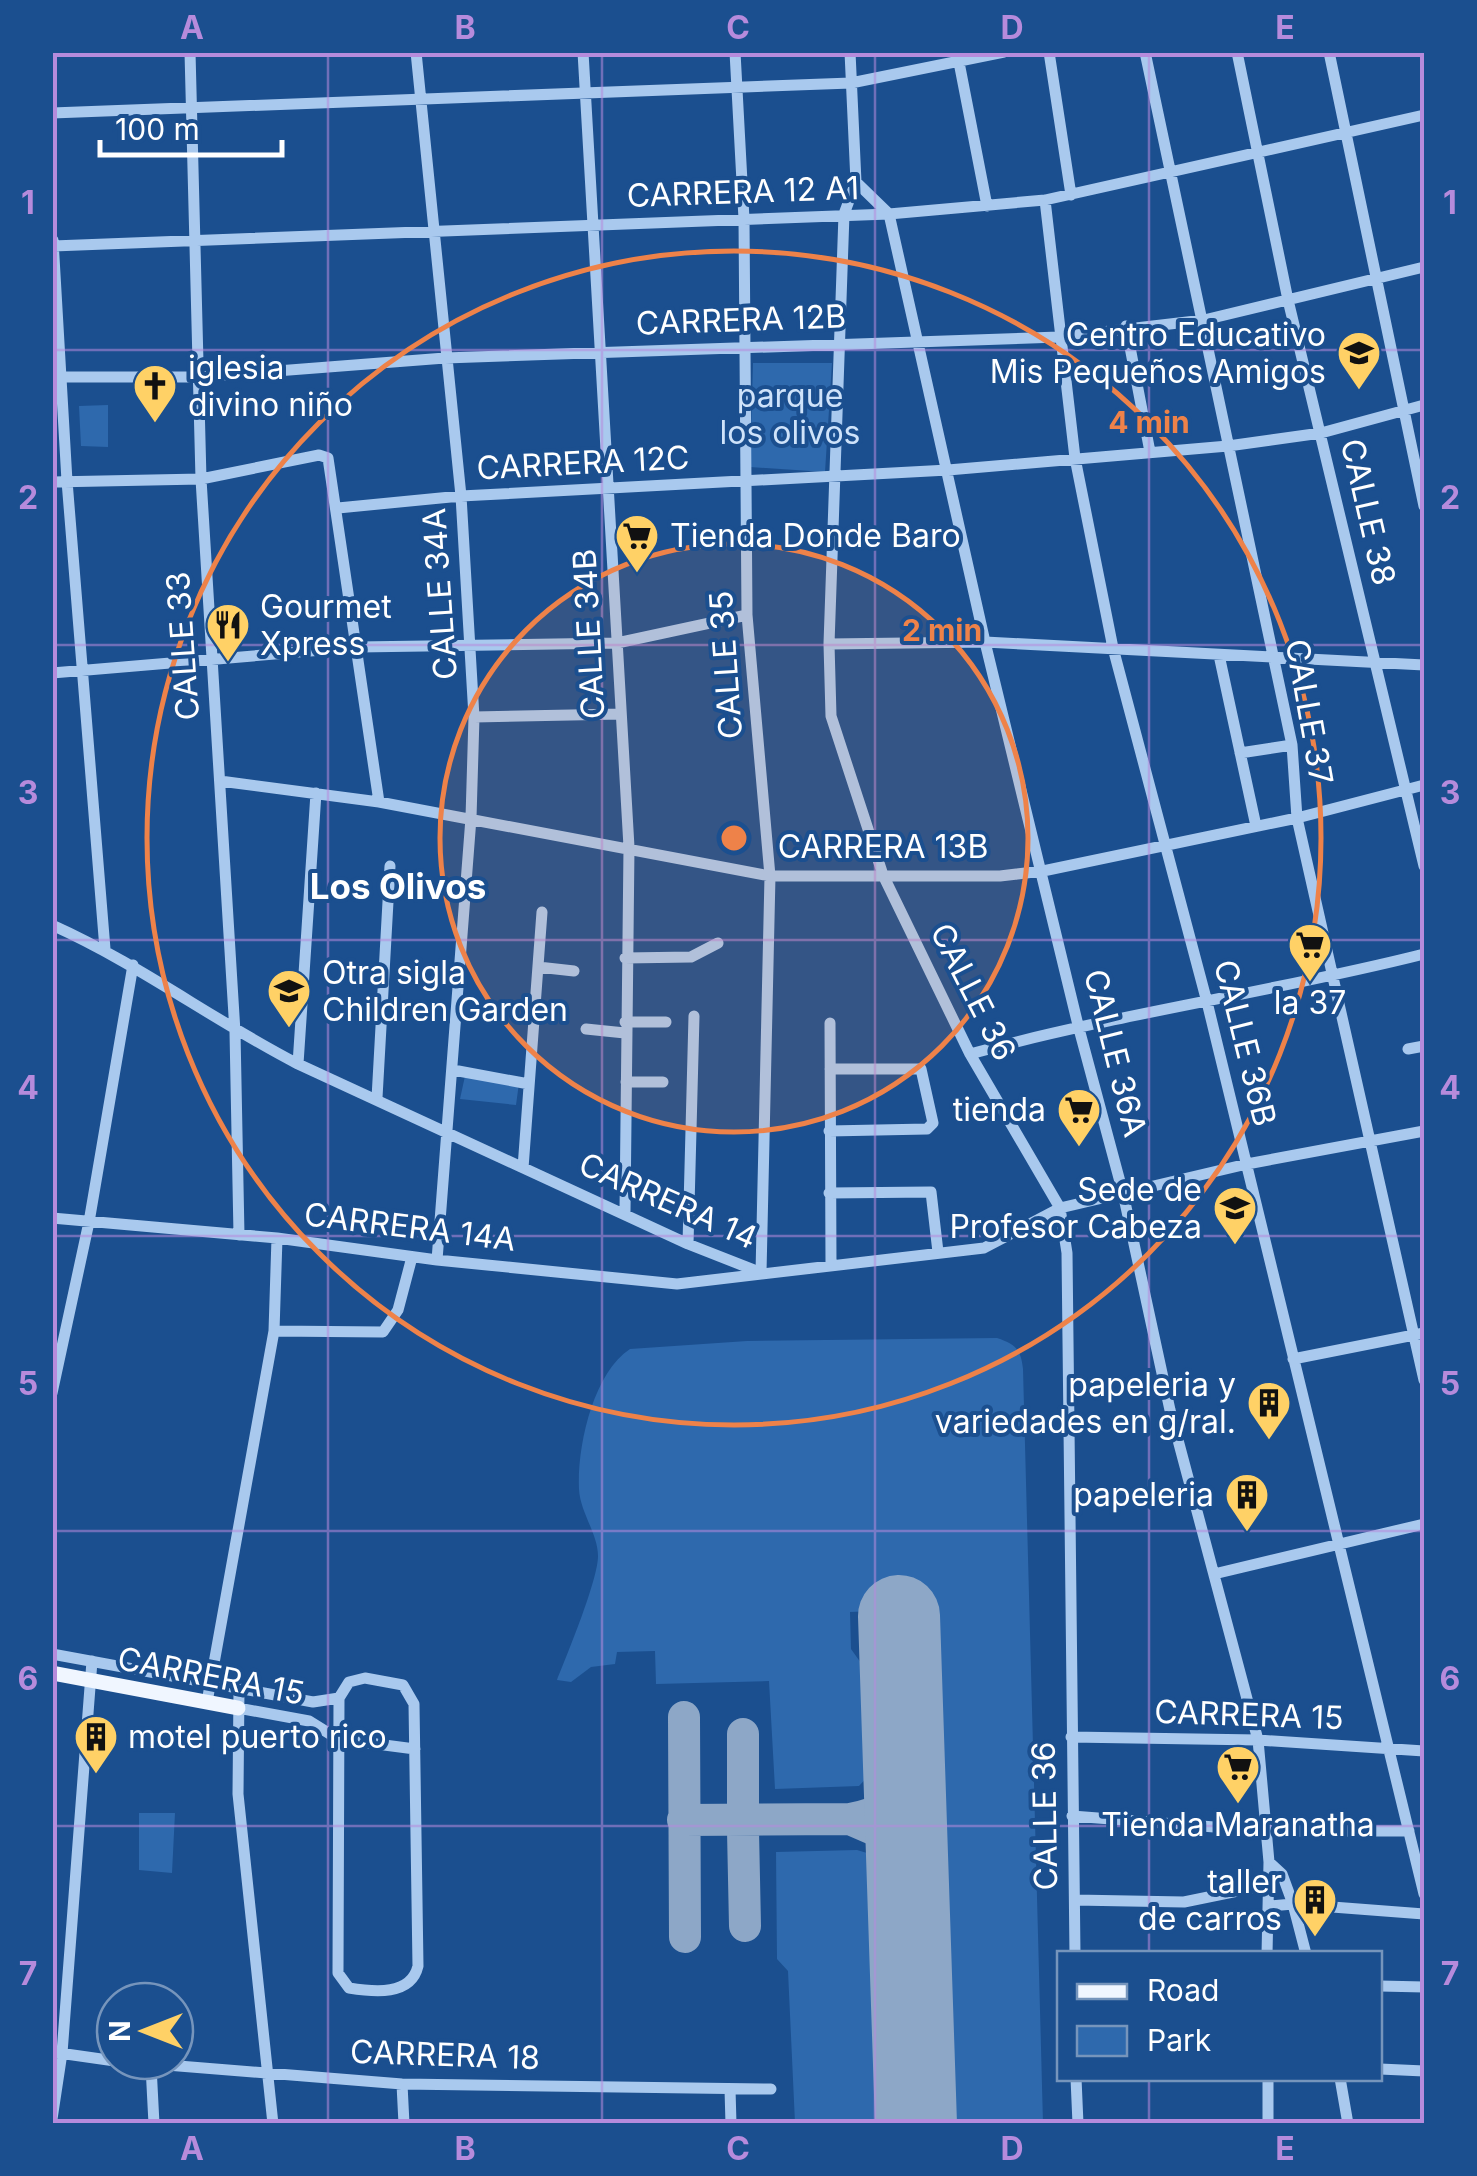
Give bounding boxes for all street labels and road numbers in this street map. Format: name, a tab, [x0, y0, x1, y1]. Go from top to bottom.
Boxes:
street label: CARRERA 12 A1	[626, 168, 860, 215]
street label: CARRERA 12B	[635, 296, 847, 343]
street label: CALLE 38	[1333, 435, 1404, 589]
street label: CARRERA 12C	[476, 437, 690, 488]
street label: CALLE 34A	[414, 507, 465, 681]
street label: CALLE 34B	[565, 548, 612, 720]
street label: CALLE 33	[158, 570, 207, 722]
street label: CALLE 35	[701, 590, 750, 740]
street label: CALLE 37	[1278, 636, 1341, 788]
street label: CARRERA 13B	[778, 827, 988, 866]
street label: CALLE 36	[922, 917, 1025, 1067]
street label: CALLE 36B	[1206, 956, 1285, 1130]
street label: CALLE 36A	[1076, 965, 1155, 1141]
street label: CARRERA 14	[573, 1144, 763, 1257]
street label: CARRERA 14A	[302, 1194, 518, 1259]
street label: CARRERA 15	[114, 1638, 308, 1713]
street label: CARRERA 15	[1154, 1692, 1344, 1737]
street label: CALLE 36	[1024, 1741, 1065, 1891]
street label: CARRERA 18	[350, 2032, 541, 2077]

